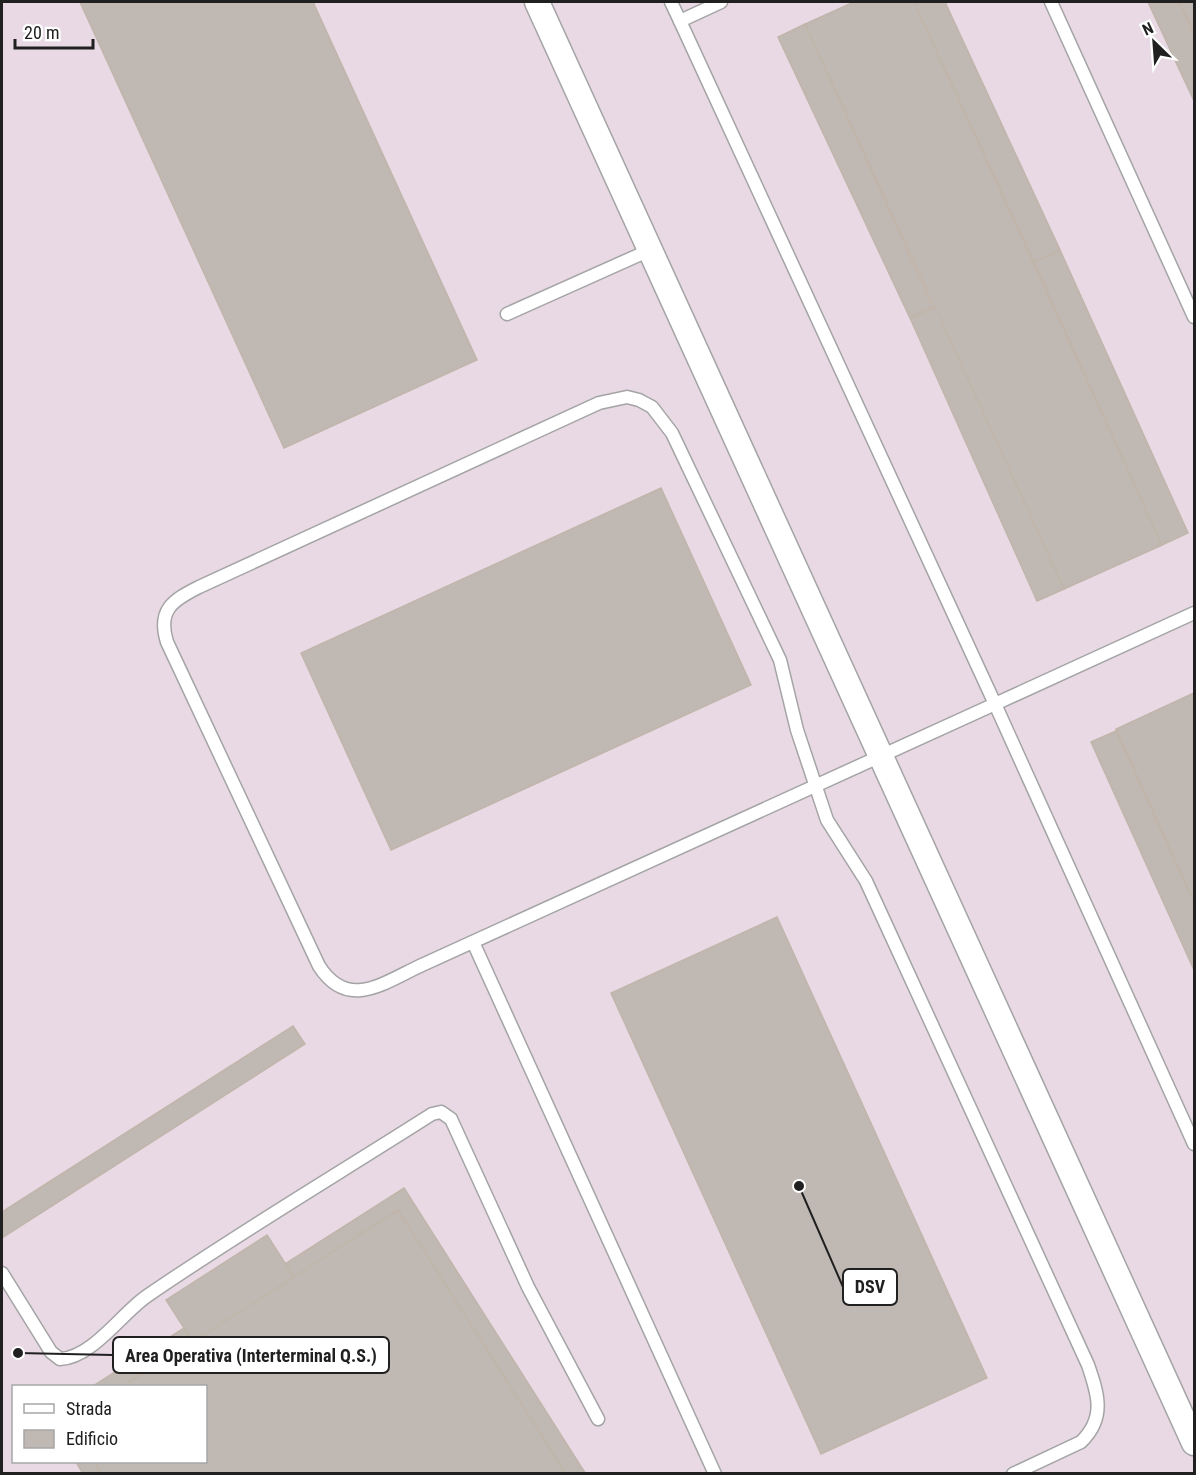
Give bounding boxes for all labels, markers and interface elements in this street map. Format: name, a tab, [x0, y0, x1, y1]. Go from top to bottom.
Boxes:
scale bar	[15, 12, 93, 50]
north arrow	[1124, 12, 1184, 72]
text: N	[1139, 18, 1156, 40]
text: 20 m	[24, 22, 59, 43]
callout: DSV	[843, 1269, 897, 1305]
text: DSV	[855, 1276, 886, 1297]
callout: Area Operativa (Interterminal Q.S.)	[113, 1337, 389, 1373]
text: Area Operativa (Interterminal Q.S.)	[125, 1345, 377, 1367]
legend	[12, 1385, 207, 1463]
text: Strada	[66, 1398, 112, 1419]
text: Edificio	[66, 1428, 118, 1449]

